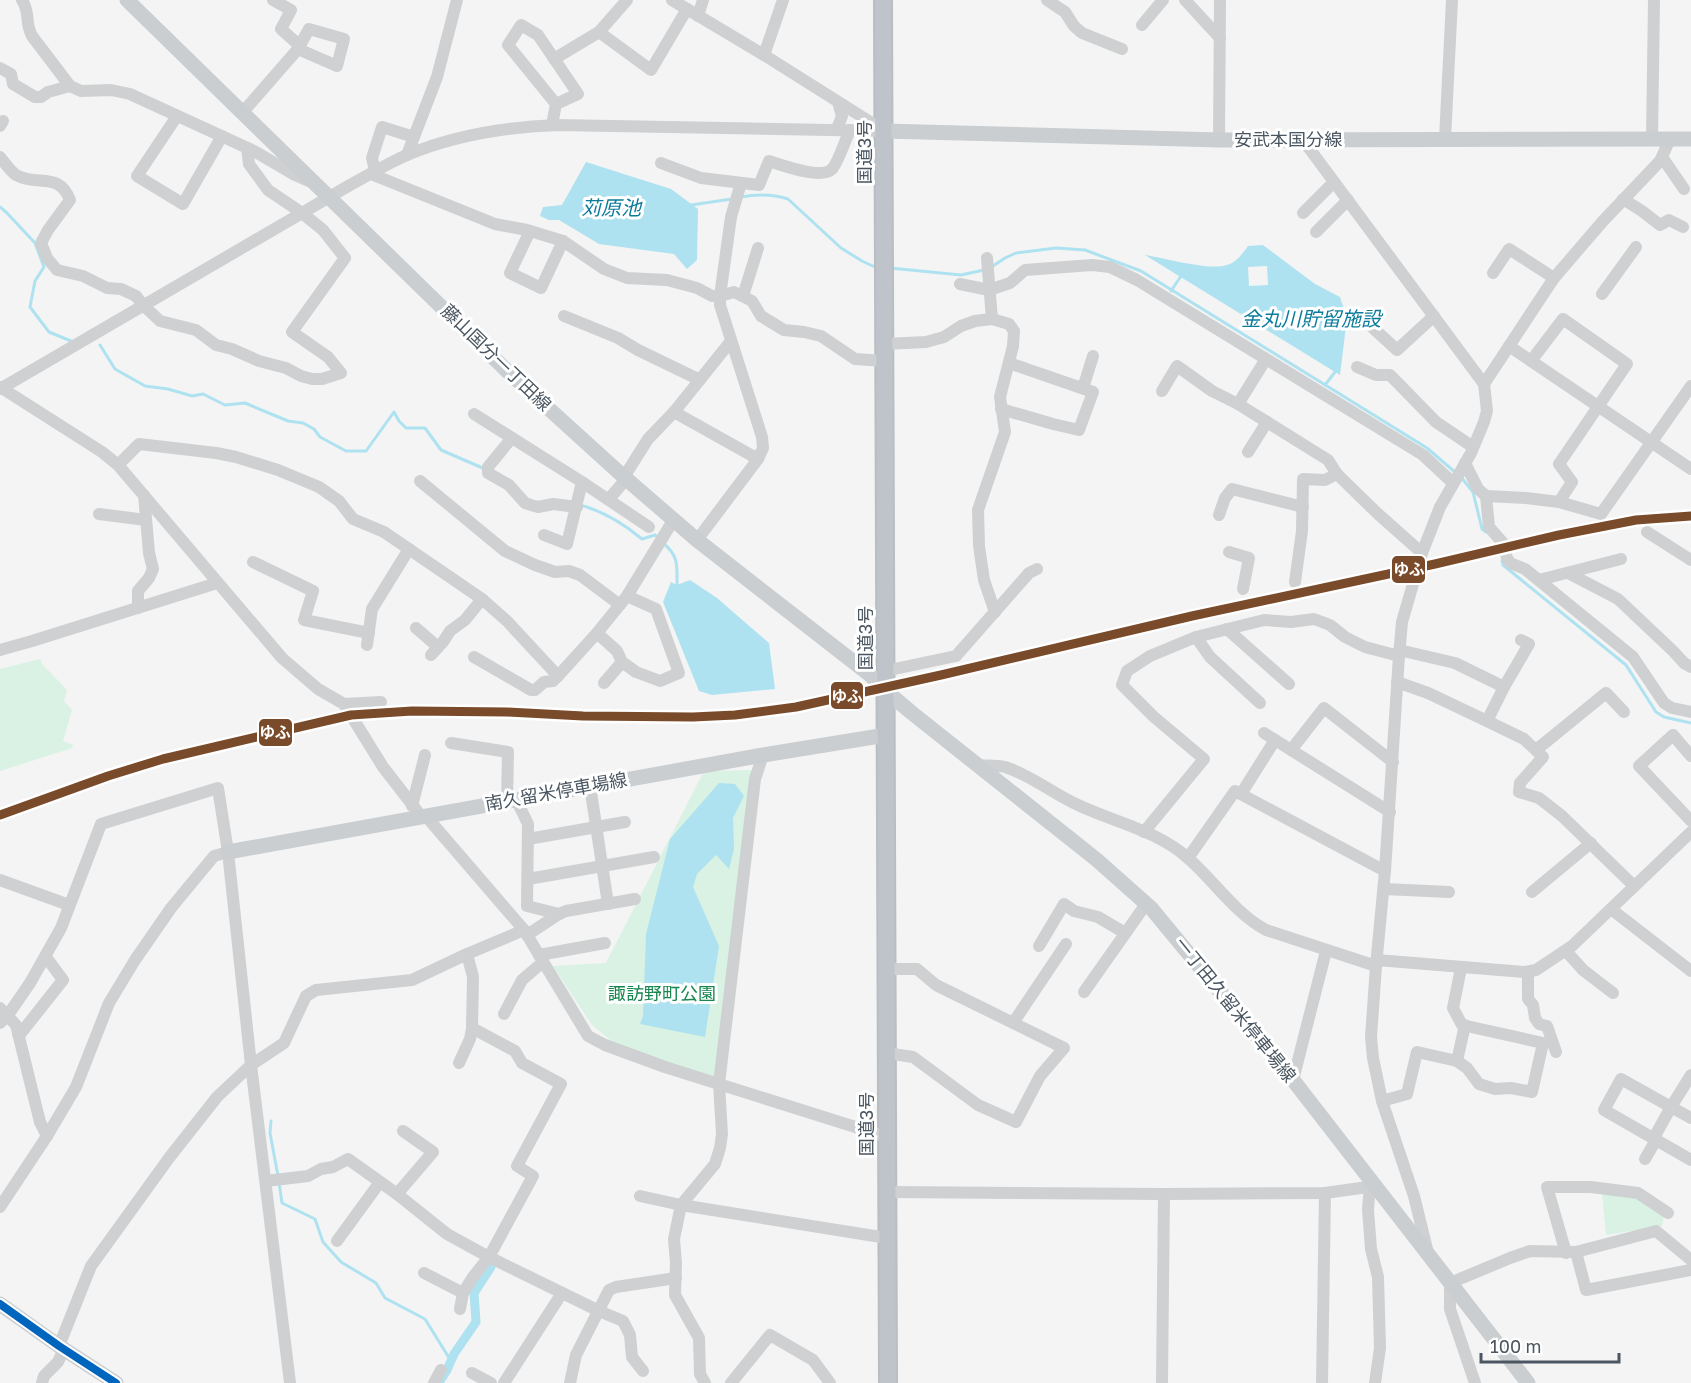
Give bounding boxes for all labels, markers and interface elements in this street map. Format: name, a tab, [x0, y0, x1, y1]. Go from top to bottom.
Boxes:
street label: 国道3号	[853, 120, 875, 184]
street label: 安武本国分線	[1234, 128, 1342, 150]
water label: 苅原池	[581, 195, 643, 219]
street label: 藤山国分一丁田線	[437, 299, 556, 415]
water label: 金丸川貯留施設	[1241, 306, 1384, 330]
line badge: ゆふ	[1391, 555, 1426, 584]
text: ゆふ	[1393, 559, 1425, 579]
street label: 国道3号	[854, 606, 876, 670]
line badge: ゆふ	[830, 681, 864, 710]
text: ゆふ	[831, 686, 863, 706]
line badge: ゆふ	[258, 718, 293, 747]
text: ゆふ	[259, 722, 291, 742]
street label: 南久留米停車場線	[483, 768, 629, 814]
street label: 一丁田久留米停車場線	[1171, 933, 1301, 1086]
park label: 諏訪野町公園	[608, 982, 716, 1004]
street label: 国道3号	[855, 1092, 877, 1156]
scale bar	[1481, 1326, 1619, 1364]
text: 100 m	[1490, 1335, 1541, 1357]

